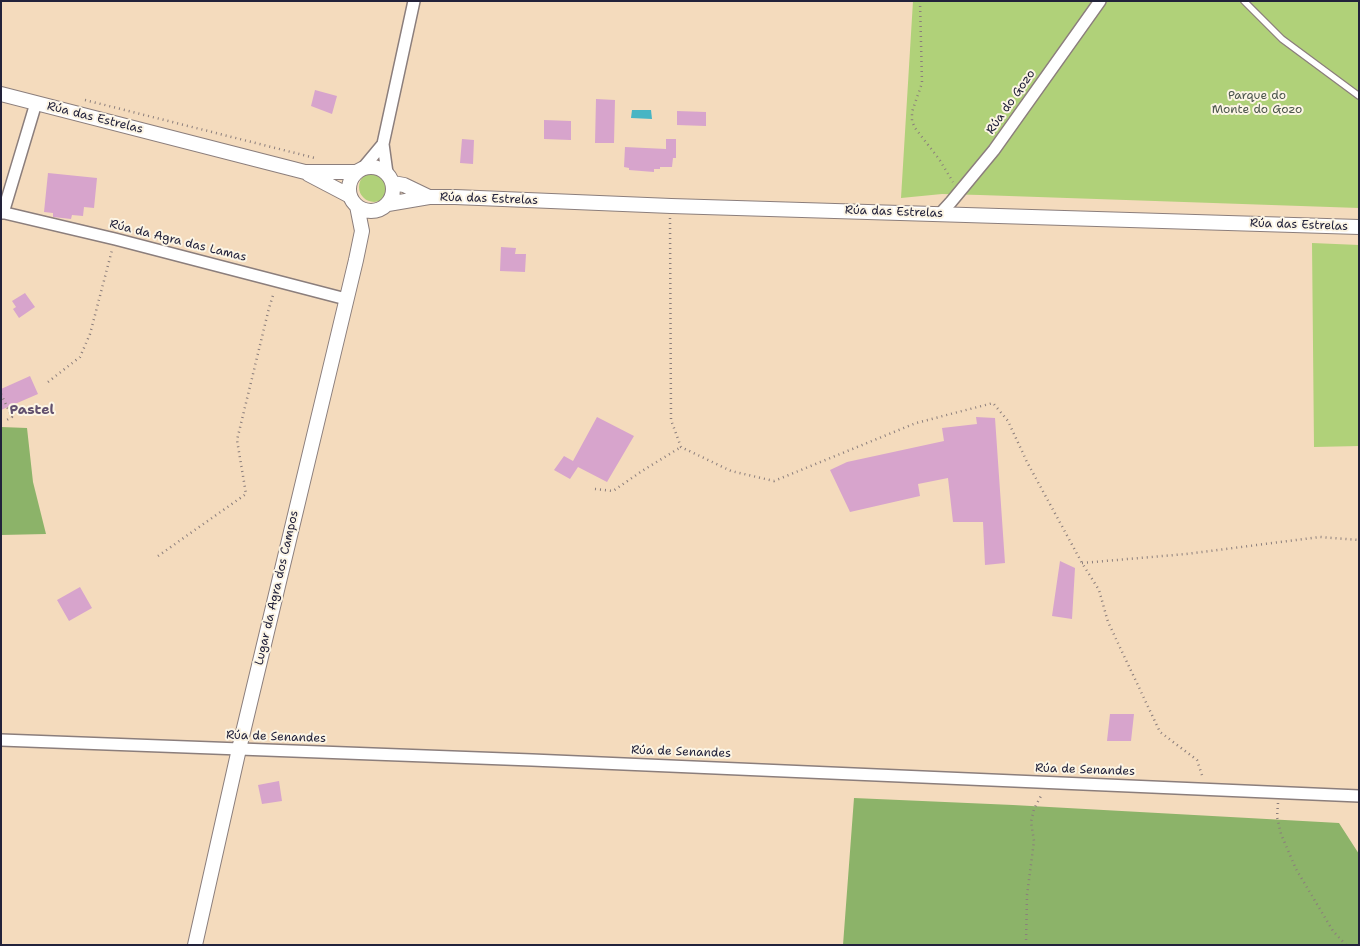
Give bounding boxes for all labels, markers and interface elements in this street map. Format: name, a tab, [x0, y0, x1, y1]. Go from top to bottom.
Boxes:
street label: Rúa do Gozo	[984, 67, 1038, 137]
park label: Parque do Monte do Gozo	[1212, 89, 1302, 117]
street label: Rúa das Estrelas	[46, 99, 144, 137]
street label: Rúa das Estrelas	[440, 190, 538, 208]
street label: Rúa das Estrelas	[845, 203, 943, 221]
street label: Rúa das Estrelas	[1250, 216, 1348, 234]
street label: Rúa da Agra das Lamas	[108, 217, 248, 265]
district label: Pastel	[10, 402, 54, 418]
street label: Lugar da Agra dos Campos	[252, 509, 302, 667]
street label: Rúa de Senandes	[226, 728, 326, 746]
street label: Rúa de Senandes	[631, 743, 731, 761]
street label: Rúa de Senandes	[1035, 761, 1135, 779]

